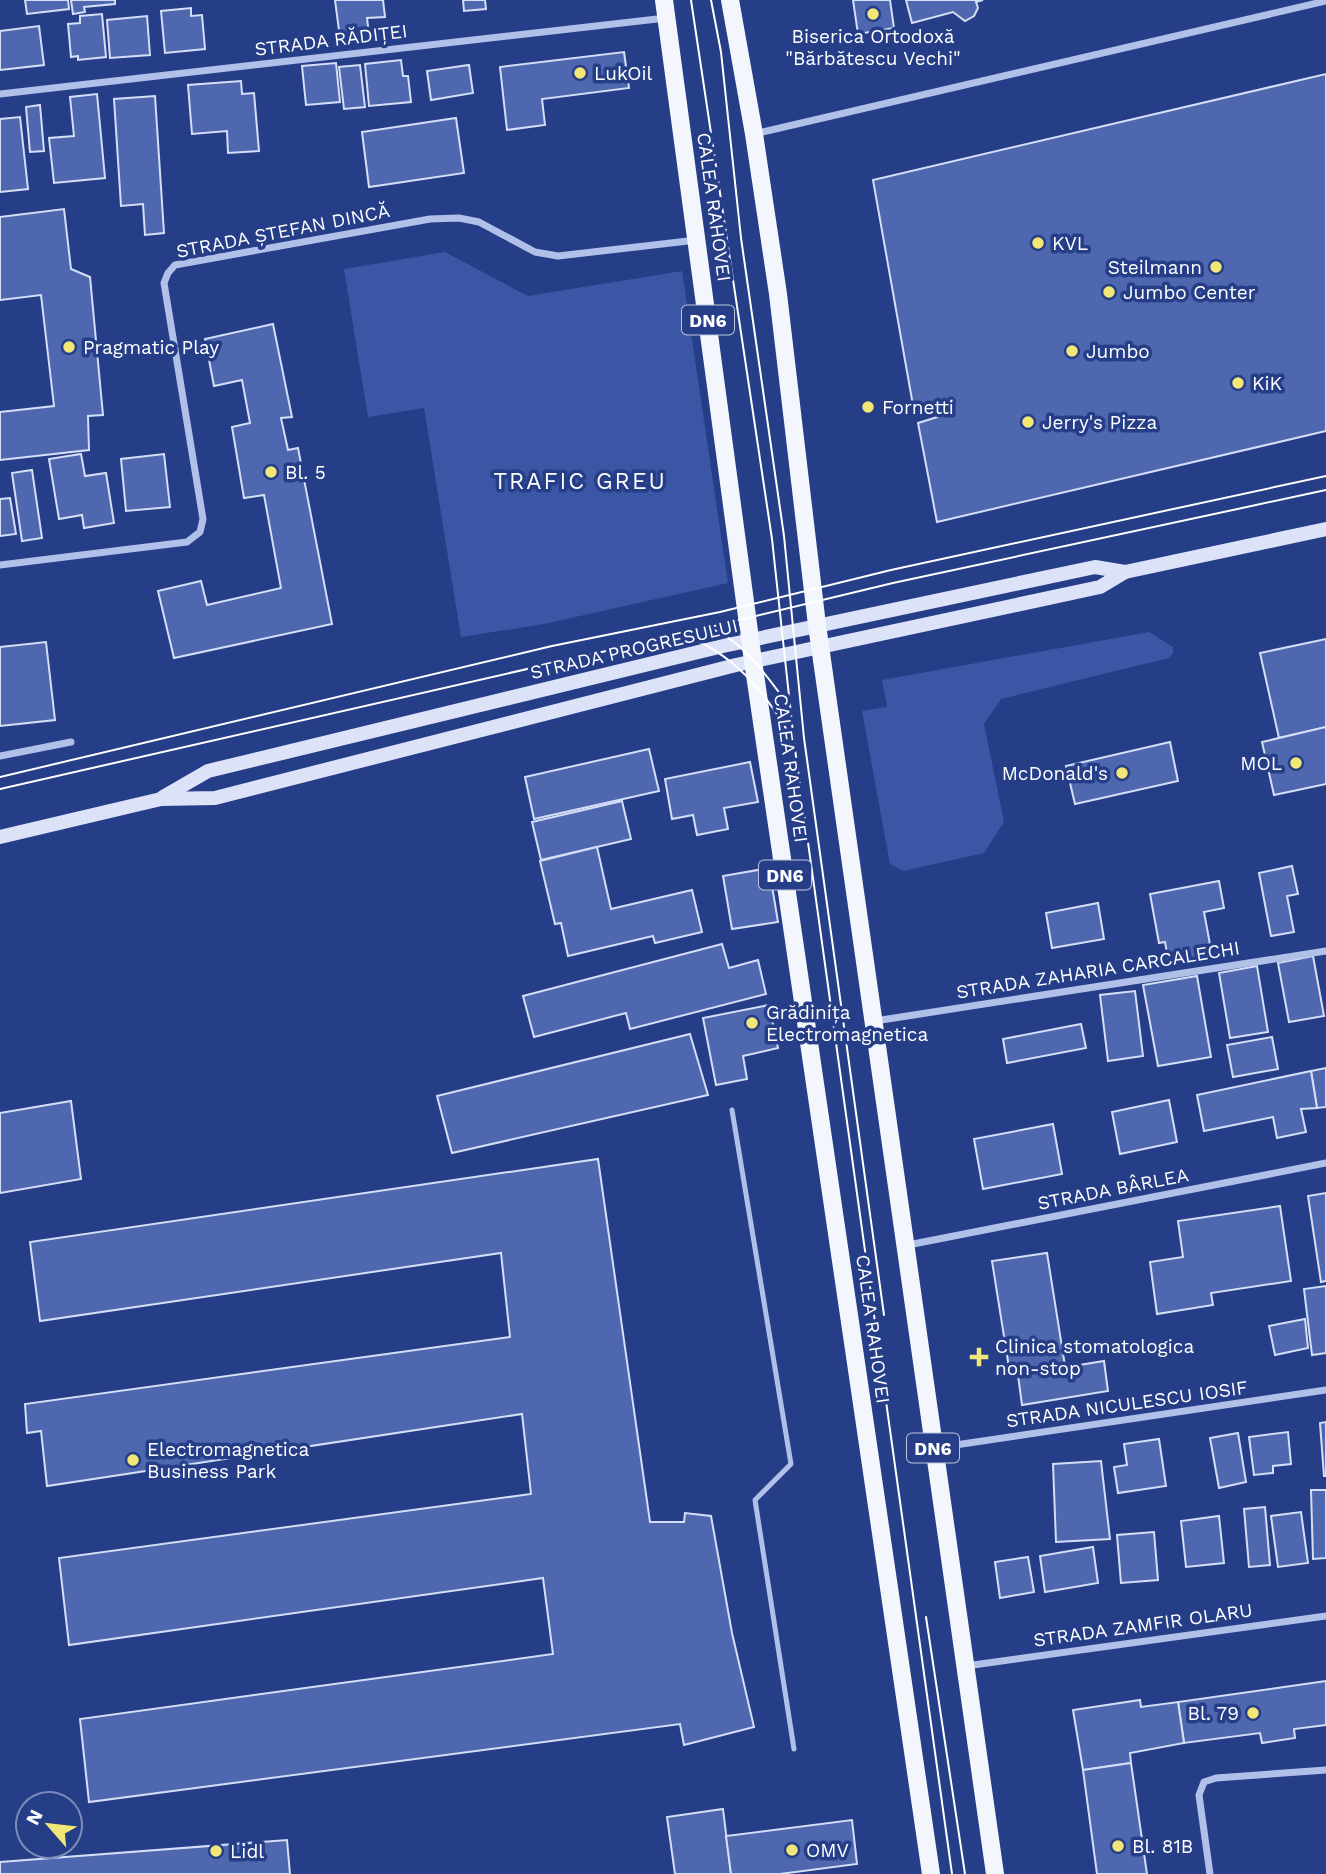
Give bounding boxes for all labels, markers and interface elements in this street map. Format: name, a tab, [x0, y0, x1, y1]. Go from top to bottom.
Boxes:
marker: Biserica Ortodoxă "Bărbătescu Vechi"	[865, 6, 881, 22]
street label: STRADA RĂDIȚEI	[253, 19, 409, 61]
place label: Biserica Ortodoxă "Bărbătescu Vechi"	[785, 25, 961, 70]
place label: LukOil	[594, 62, 653, 85]
marker: LukOil	[572, 65, 588, 81]
street label: CALEA RAHOVEI	[692, 131, 736, 283]
street label: STRADA ȘTEFAN DINCĂ	[174, 199, 392, 263]
place label: KVL	[1052, 232, 1088, 255]
marker: KVL	[1030, 235, 1046, 251]
place label: Steilmann	[1108, 256, 1202, 279]
marker: Steilmann	[1208, 259, 1224, 275]
place label: Jumbo Center	[1123, 281, 1256, 304]
marker: Jumbo Center	[1101, 284, 1117, 300]
road number: DN6	[682, 306, 734, 334]
place label: Pragmatic Play	[83, 336, 219, 359]
marker: Pragmatic Play	[61, 339, 77, 355]
place label: Jumbo	[1086, 340, 1150, 363]
marker: Jumbo	[1064, 343, 1080, 359]
place label: KiK	[1252, 372, 1282, 395]
marker: KiK	[1230, 375, 1246, 391]
place label: Fornetti	[882, 396, 954, 419]
marker: Fornetti	[860, 399, 876, 415]
place label: Jerry's Pizza	[1042, 411, 1158, 434]
marker: Jerry's Pizza	[1020, 414, 1036, 430]
place label: Bl. 5	[285, 461, 326, 484]
marker: Bl. 5	[263, 464, 279, 480]
district label: TRAFIC GREU	[493, 468, 667, 495]
street label: STRADA PROGRESULUI	[528, 614, 740, 684]
street label: CALEA RAHOVEI	[769, 692, 813, 844]
place label: MOL	[1240, 752, 1282, 775]
marker: MOL	[1288, 755, 1304, 771]
place label: McDonald's	[1002, 762, 1108, 785]
marker: McDonald's	[1114, 765, 1130, 781]
road number: DN6	[759, 860, 811, 890]
street label: STRADA ZAHARIA CARCALECHI	[955, 936, 1241, 1004]
place label: Grădinița Electromagnetica	[766, 1001, 928, 1046]
marker: Grădinița Electromagnetica	[744, 1015, 760, 1031]
street label: STRADA BÂRLEA	[1036, 1163, 1191, 1215]
street label: CALEA RAHOVEI	[851, 1253, 895, 1405]
place label: Clinica stomatologica non-stop	[995, 1335, 1194, 1380]
marker: Clinica stomatologica non-stop	[969, 1347, 989, 1367]
street label: STRADA NICULESCU IOSIF	[1005, 1376, 1249, 1432]
road number: DN6	[907, 1434, 959, 1462]
place label: Electromagnetica Business Park	[147, 1438, 309, 1483]
marker: Electromagnetica Business Park	[125, 1452, 141, 1468]
street label: STRADA ZAMFIR OLARU	[1032, 1598, 1254, 1652]
place label: Bl. 79	[1188, 1702, 1239, 1725]
marker: Bl. 79	[1245, 1705, 1261, 1721]
north arrow	[14, 1790, 84, 1860]
text: N	[21, 1806, 48, 1829]
place label: Bl. 81B	[1132, 1835, 1193, 1858]
marker: Bl. 81B	[1110, 1838, 1126, 1854]
place label: OMV	[806, 1839, 849, 1862]
place label: Lidl	[230, 1840, 264, 1863]
marker: OMV	[784, 1842, 800, 1858]
marker: Lidl	[208, 1843, 224, 1859]

